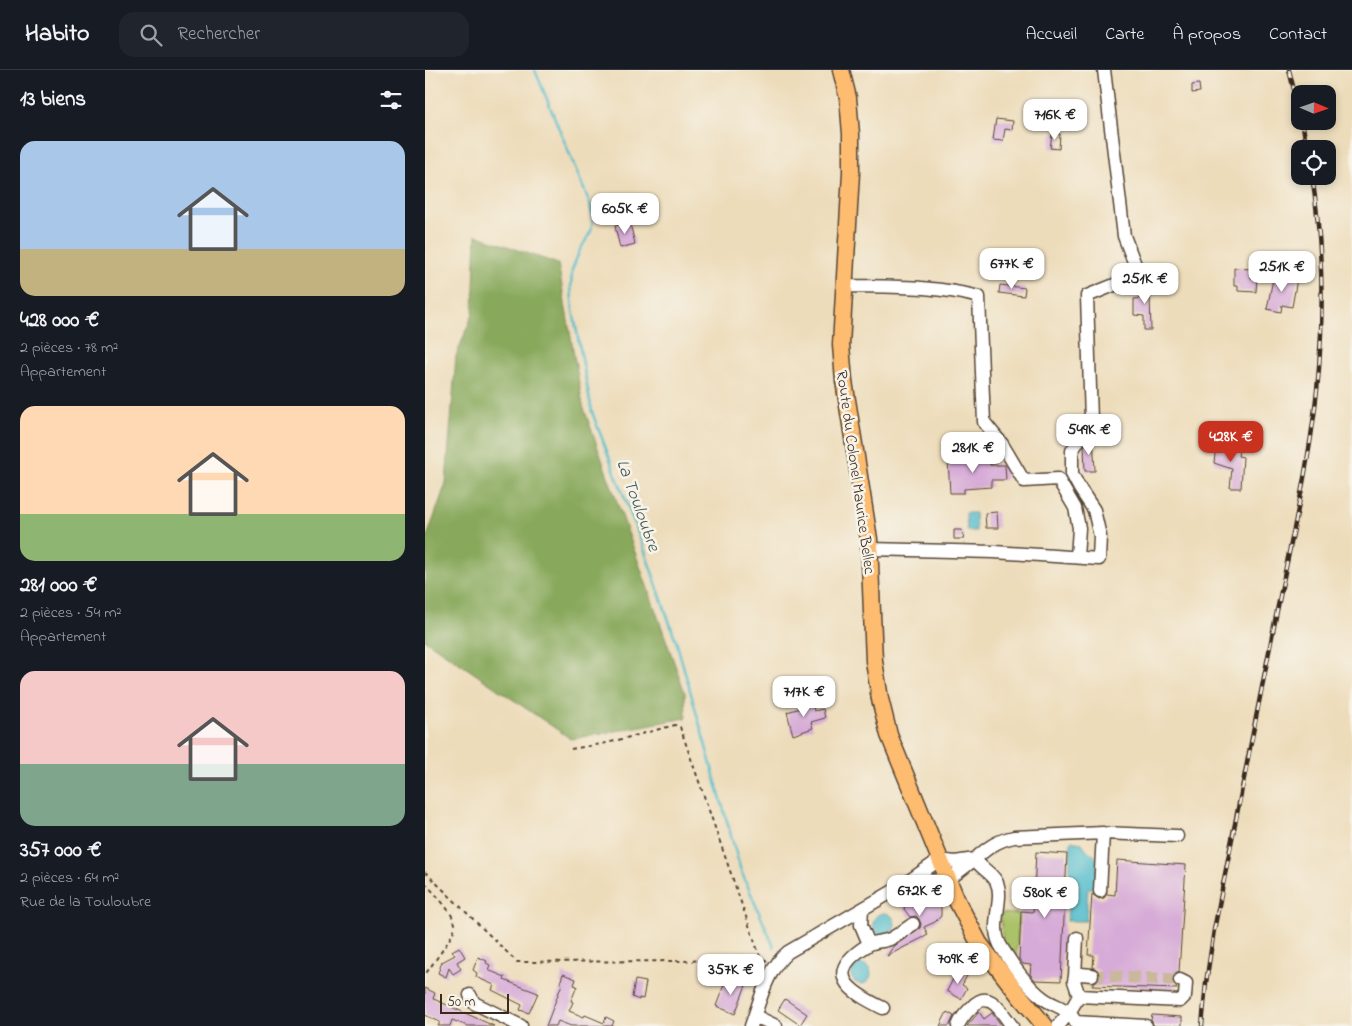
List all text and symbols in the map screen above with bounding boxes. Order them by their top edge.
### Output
search box [119,12,469,57]
text: Habito [25,17,89,52]
icon: search [137,21,165,49]
text: Rechercher [177,21,260,48]
text: Accueil [1025,22,1077,48]
text: Carte [1105,22,1144,48]
text: À propos [1172,22,1241,48]
text: Contact [1269,22,1327,48]
text: 13 biens [20,85,86,115]
north arrow [1291,85,1336,130]
map controls [1291,85,1336,185]
icon: filters [377,86,405,114]
pin: 716K € [1014,98,1096,141]
text: 716K € [1034,103,1076,127]
button: locate [1291,140,1336,185]
icon: home [168,174,258,264]
pin: 605K € [584,192,666,235]
text: 605K € [602,197,648,221]
pin: 677K € [971,248,1053,290]
pin: 251K € [1241,250,1323,293]
text: 677K € [990,252,1034,276]
text: 251K € [1259,255,1305,279]
pin: 251K € [1104,262,1186,305]
text: 251K € [1122,267,1168,291]
text: 428 000 € [20,306,99,336]
text: 2 pièces · 78 m² [20,336,118,360]
text: Appartement [20,360,106,384]
street label: Route du Colonel Maurice Bellec [829,369,881,577]
pin: 549K € [1048,414,1130,456]
text: 549K € [1067,418,1111,442]
pin: 428K € [1190,420,1272,463]
text: 428K € [1209,425,1253,449]
pin: 281K € [932,432,1014,474]
text: 281K € [952,436,994,460]
icon: home [168,439,258,529]
water label: La Touloubre [609,456,666,556]
text: 281 000 € [20,571,97,601]
text: 2 pièces · 54 m² [20,601,121,625]
text: Appartement [20,625,106,649]
pin: 717K € [763,676,845,718]
text: 717K € [783,680,825,704]
icon: home [168,704,258,794]
text: 357 000 € [20,836,102,866]
text: 2 pièces · 64 m² [20,866,119,890]
pin: 672K € [879,874,961,917]
pin: 580K € [1004,876,1086,919]
text: 672K € [898,879,942,903]
text: 580K € [1023,881,1067,905]
text: Rue de la Touloubre [20,890,151,914]
pin: 709K € [917,942,999,985]
text: 709K € [937,947,979,971]
pin: 357K € [690,954,772,996]
text: 357K € [708,958,754,982]
scale bar [440,991,509,1014]
text: 50 m [447,992,475,1013]

